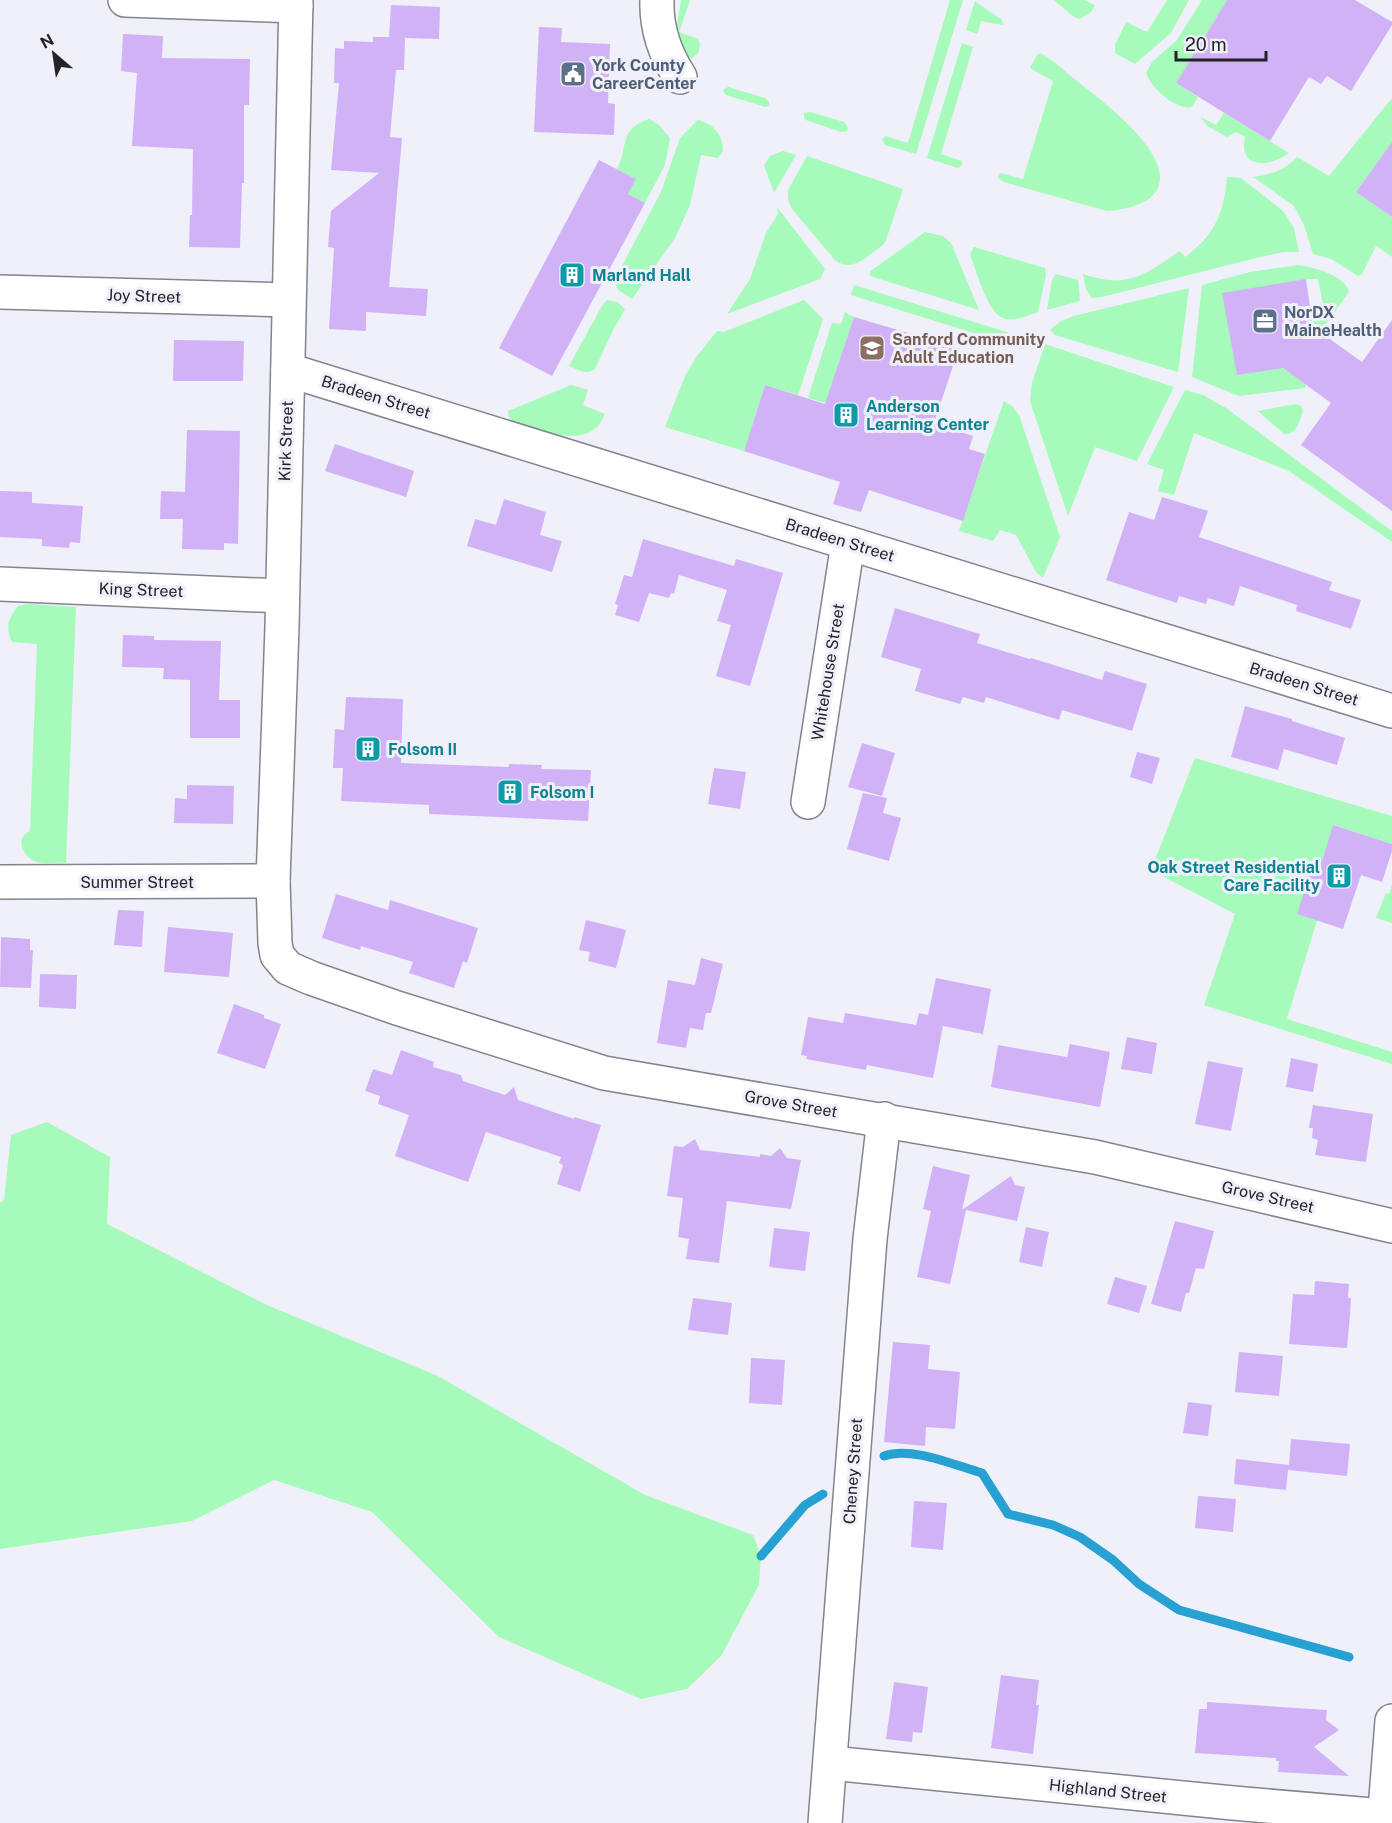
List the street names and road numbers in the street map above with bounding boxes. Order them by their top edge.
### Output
street label: Joy Street [107,285,181,307]
street label: Bradeen Street [319,371,433,423]
street label: Kirk Street [275,400,297,482]
street label: Bradeen Street [783,514,897,566]
street label: King Street [98,579,184,601]
street label: Whitehouse Street [808,602,848,742]
street label: Bradeen Street [1247,658,1361,710]
street label: Summer Street [80,873,194,892]
street label: Grove Street [743,1086,839,1122]
street label: Grove Street [1220,1177,1316,1217]
street label: Cheney Street [840,1417,866,1525]
street label: Highland Street [1048,1775,1168,1807]

